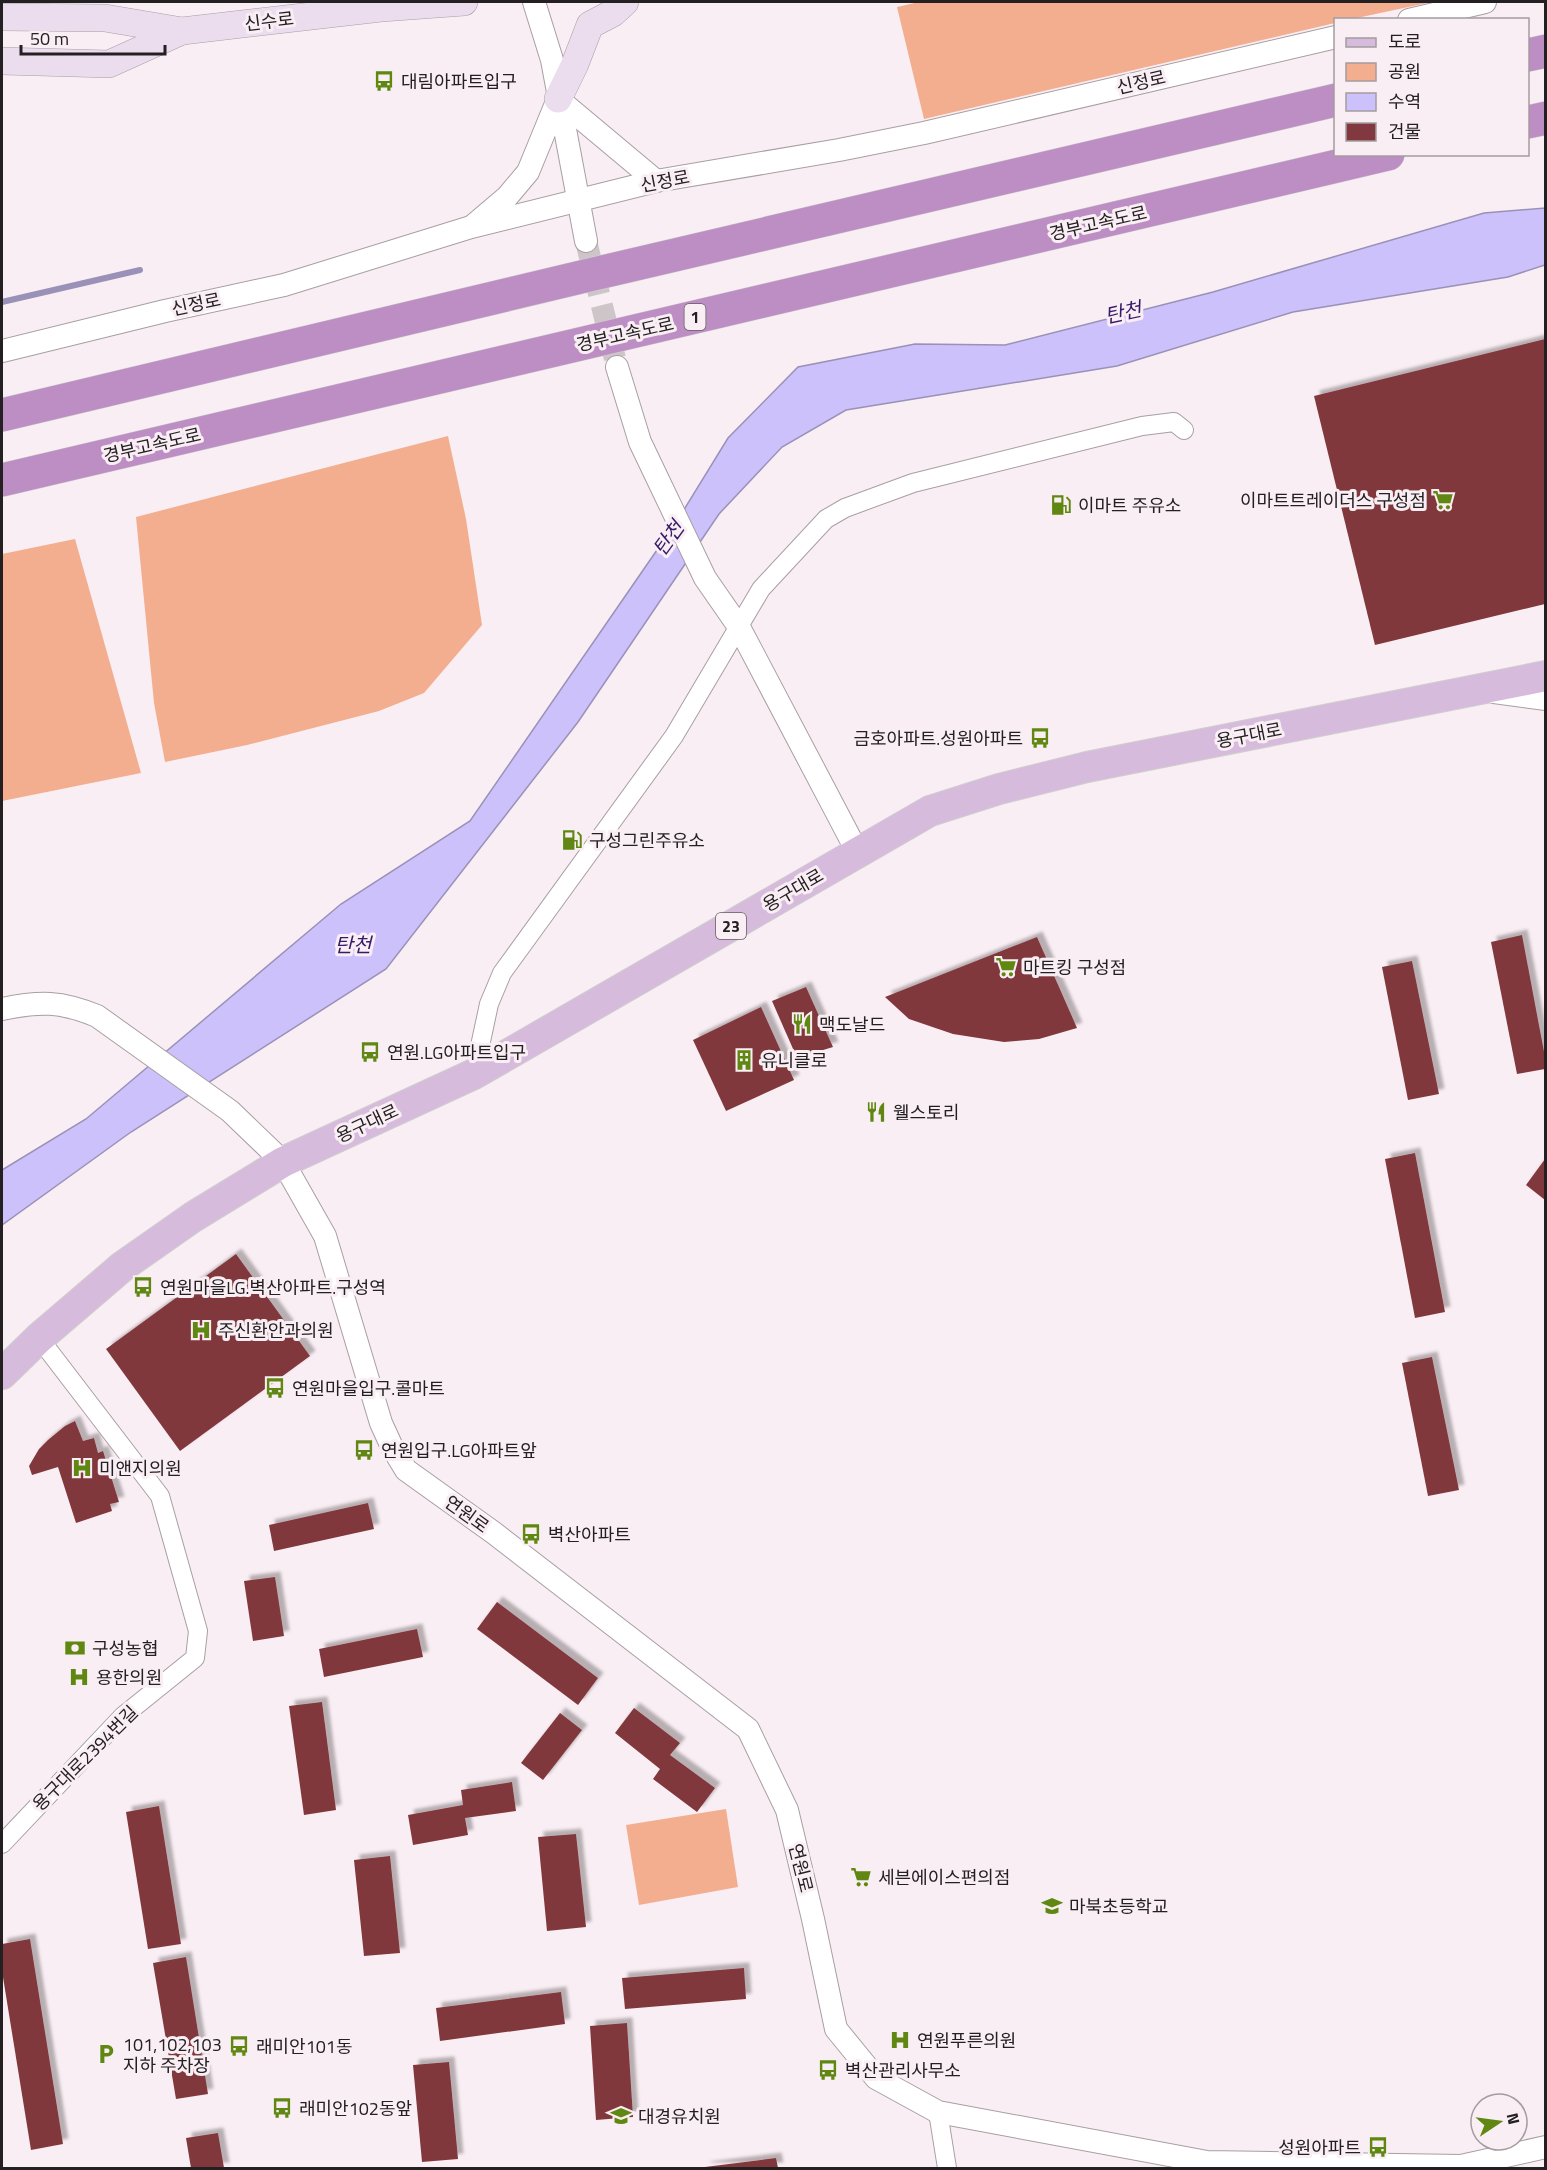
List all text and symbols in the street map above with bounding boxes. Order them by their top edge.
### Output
street label: 신수로 [243,5,295,37]
scale bar [21,18,165,56]
legend [1334,18,1529,156]
text: 50 m [30,25,69,52]
text: 도로 [1388,28,1421,55]
text: 공원 [1388,58,1421,85]
street label: 신정로 [1114,63,1168,101]
place label: 대림아파트입구 [401,68,517,95]
bus stop icon: 대림아파트입구 [372,69,396,93]
text: 수역 [1388,88,1421,115]
text: 건물 [1388,118,1421,145]
street label: 신정로 [638,163,692,199]
street label: 경부고속도로 [1047,199,1149,247]
street label: 신정로 [169,286,223,322]
water label: 탄천 [1102,292,1147,331]
road number: 1 [684,304,706,330]
street label: 경부고속도로 [574,310,676,358]
street label: 경부고속도로 [101,421,203,469]
place label: 이마트트레이더스 구성점 [1240,487,1426,514]
supermarket icon: 이마트트레이더스 구성점 [1431,488,1455,512]
place label: 이마트 주유소 [1078,492,1181,519]
fuel station icon: 이마트 주유소 [1049,493,1073,517]
water label: 탄천 [645,512,693,562]
street label: 용구대로 [1214,715,1284,755]
place label: 금호아파트.성원아파트 [854,725,1023,752]
bus stop icon: 금호아파트.성원아파트 [1028,726,1052,750]
place label: 구성그린주유소 [589,827,705,854]
fuel station icon: 구성그린주유소 [560,828,584,852]
street label: 용구대로 [758,862,828,918]
road number: 23 [716,913,746,939]
water label: 탄천 [335,929,374,960]
place label: 마트킹 구성점 [1023,954,1126,981]
supermarket icon: 마트킹 구성점 [994,955,1018,979]
place label: 맥도날드 [819,1011,885,1038]
restaurant icon: 맥도날드 [790,1012,814,1036]
place label: 연원.LG아파트입구 [387,1039,526,1066]
bus stop icon: 연원.LG아파트입구 [358,1040,382,1064]
place label: 유니클로 [761,1047,827,1074]
building icon: 유니클로 [732,1048,756,1072]
street label: 용구대로 [331,1097,403,1149]
place label: 웰스토리 [893,1099,959,1126]
restaurant icon: 웰스토리 [864,1100,888,1124]
place label: 연원마을LG.벽산아파트.구성역 [160,1274,386,1301]
bus stop icon: 연원마을LG.벽산아파트.구성역 [131,1275,155,1299]
place label: 주신환안과의원 [218,1317,334,1344]
hospital icon: 주신환안과의원 [189,1318,213,1342]
place label: 연원마을입구.콜마트 [292,1375,445,1402]
bus stop icon: 연원마을입구.콜마트 [263,1376,287,1400]
place label: 연원입구.LG아파트앞 [381,1437,537,1464]
bus stop icon: 연원입구.LG아파트앞 [352,1438,376,1462]
place label: 미앤지의원 [99,1455,182,1482]
hospital icon: 미앤지의원 [70,1456,94,1480]
street label: 연원로 [439,1488,495,1540]
place label: 벽산아파트 [548,1521,631,1548]
bus stop icon: 벽산아파트 [519,1522,543,1546]
place label: 구성농협 [92,1635,158,1662]
bank icon: 구성농협 [63,1636,87,1660]
place label: 용한의원 [96,1664,162,1691]
hospital icon: 용한의원 [67,1665,91,1689]
street label: 용구대로2394번길 [26,1699,144,1817]
street label: 연원로 [782,1841,820,1895]
place label: 세븐에이스편의점 [878,1864,1010,1891]
supermarket icon: 세븐에이스편의점 [849,1865,873,1889]
place label: 마북초등학교 [1069,1893,1168,1920]
school or university icon: 마북초등학교 [1040,1894,1064,1918]
place label: 연원푸른의원 [917,2027,1016,2054]
hospital icon: 연원푸른의원 [888,2028,912,2052]
place label: 101,102,103 지하 주차장 [123,2031,222,2079]
place label: 래미안101동 [256,2033,352,2060]
bus stop icon: 래미안101동 [227,2034,251,2058]
parking icon: 101,102,103 지하 주차장 [94,2042,118,2066]
place label: 벽산관리사무소 [845,2057,961,2084]
bus stop icon: 벽산관리사무소 [816,2058,840,2082]
north arrow [1469,2092,1529,2152]
place label: 래미안102동앞 [299,2095,412,2122]
bus stop icon: 래미안102동앞 [270,2096,294,2120]
place label: 대경유치원 [638,2103,721,2130]
school or university icon: 대경유치원 [609,2104,633,2128]
text: N [1501,2111,1527,2127]
place label: 성원아파트 [1278,2134,1361,2161]
bus stop icon: 성원아파트 [1366,2135,1390,2159]

